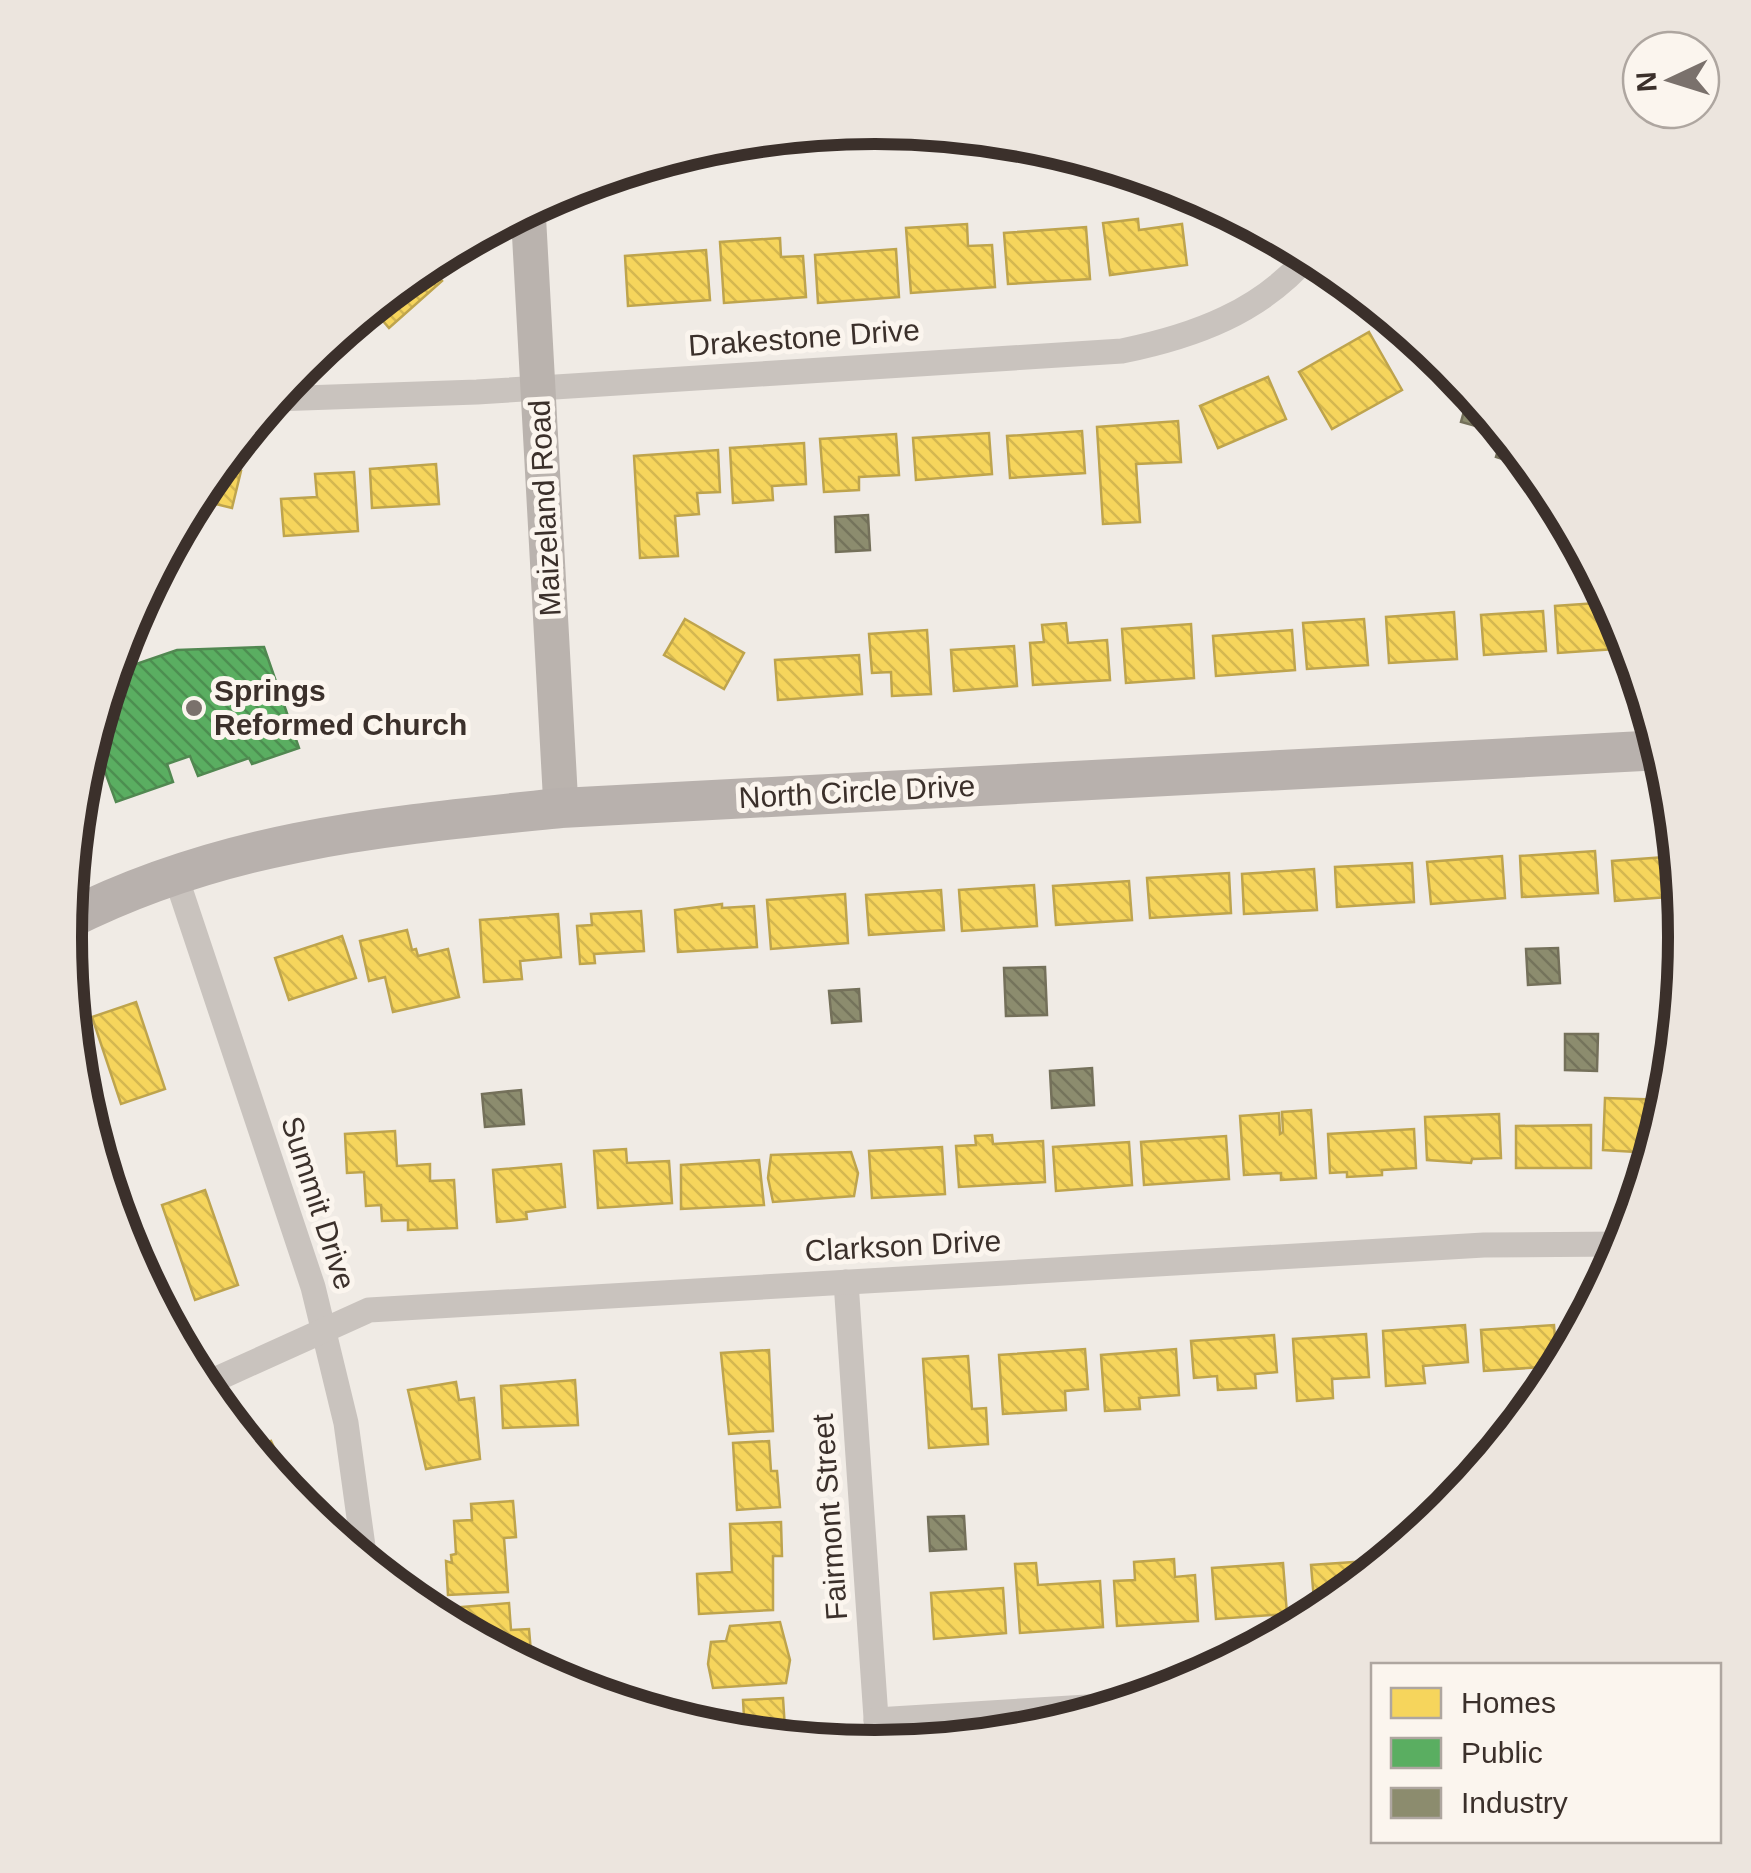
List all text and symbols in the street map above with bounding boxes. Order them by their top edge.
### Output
north arrow [1621,30,1721,130]
text: N [1630,71,1663,93]
street label: Drakestone Drive [687,313,921,362]
street label: Maizeland Road [522,399,567,617]
place label: Springs Reformed Church [214,674,467,741]
marker: Springs Reformed Church [183,697,205,719]
street label: North Circle Drive [738,769,976,814]
street label: Summit Drive [275,1112,362,1294]
street label: Clarkson Drive [804,1224,1002,1267]
street label: Fairmont Street [806,1412,853,1621]
legend [1371,1663,1721,1843]
text: Homes [1461,1686,1556,1719]
text: Public [1461,1736,1543,1769]
text: Industry [1461,1786,1568,1819]

